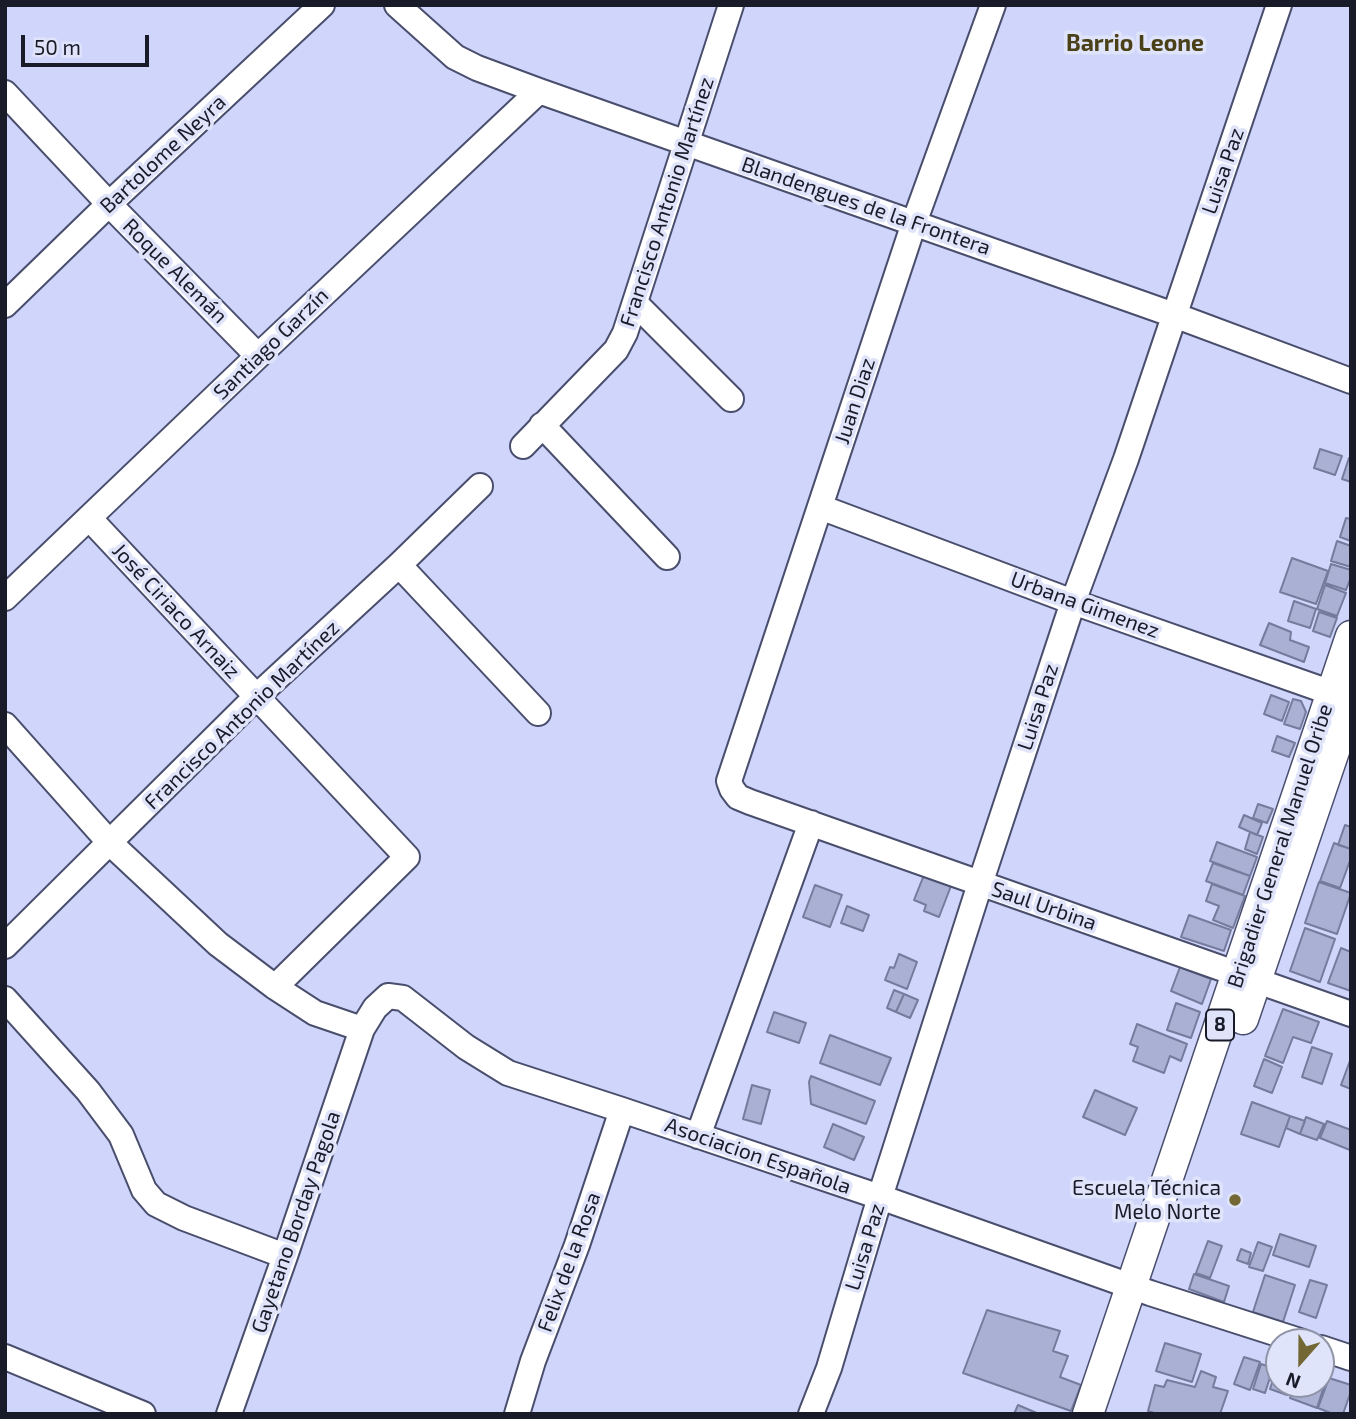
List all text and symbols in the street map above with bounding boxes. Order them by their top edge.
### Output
scale bar [24,21,152,65]
district label: Barrio Leone [1066,29,1204,57]
text: 50 m [34,34,81,59]
street label: Francisco Antonio Martínez [615,74,719,330]
street label: Bartolome Neyra [95,89,231,219]
street label: Luisa Paz [1197,125,1249,217]
street label: Blandengues de la Frontera [738,151,994,261]
street label: Roque Alemán [118,214,232,328]
street label: Santiago Garzín [208,283,334,405]
street label: Juan Diaz [829,355,881,447]
street label: José Ciriaco Arnaiz [107,538,245,684]
street label: Urbana Gimenez [1007,566,1163,644]
street label: Francisco Antonio Martínez [139,615,345,815]
street label: Luisa Paz [1012,661,1064,753]
street label: Brigadier General Manuel Oribe [1222,701,1338,991]
street label: Saul Urbina [988,876,1100,936]
road number: 8 [1206,1009,1234,1040]
street label: Gayetano Borday Pagola [246,1108,346,1336]
street label: Asociacion Española [662,1112,854,1200]
place label: Escuela Técnica Melo Norte [1072,1175,1221,1225]
street label: Felix de la Rosa [532,1189,606,1335]
marker: Escuela Técnica Melo Norte [1227,1192,1243,1208]
street label: Luisa Paz [840,1201,890,1293]
north arrow [1265,1328,1335,1398]
text: N [1282,1368,1304,1394]

